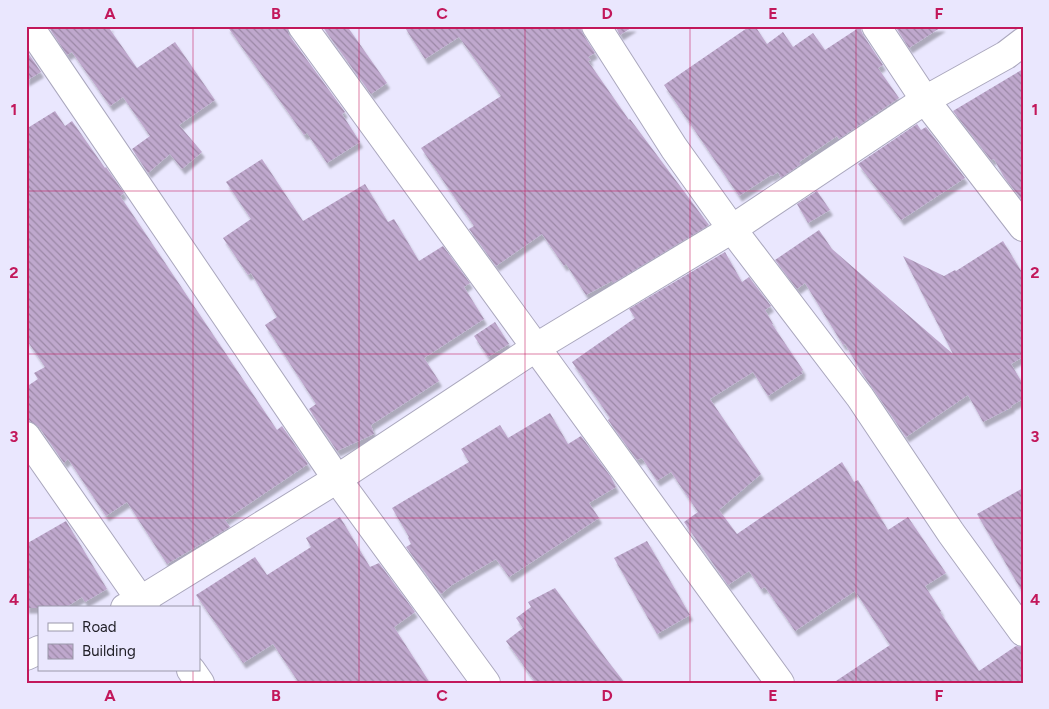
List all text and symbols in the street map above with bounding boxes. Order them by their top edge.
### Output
text: A [104,4,116,23]
text: B [271,4,281,23]
text: C [436,4,448,23]
text: D [601,4,613,23]
text: E [768,4,778,23]
text: F [935,4,944,23]
text: 1 [11,100,17,119]
text: 1 [1032,100,1038,119]
text: 2 [9,263,19,282]
text: 2 [1030,263,1040,282]
text: 3 [10,427,19,446]
text: 3 [1031,427,1040,446]
text: 4 [9,590,19,609]
text: 4 [1030,590,1040,609]
legend [38,606,200,672]
text: Road [82,618,117,636]
text: Building [82,642,136,660]
text: A [104,686,116,705]
text: B [271,686,281,705]
text: C [436,686,448,705]
text: D [601,686,613,705]
text: E [768,686,778,705]
text: F [935,686,944,705]

